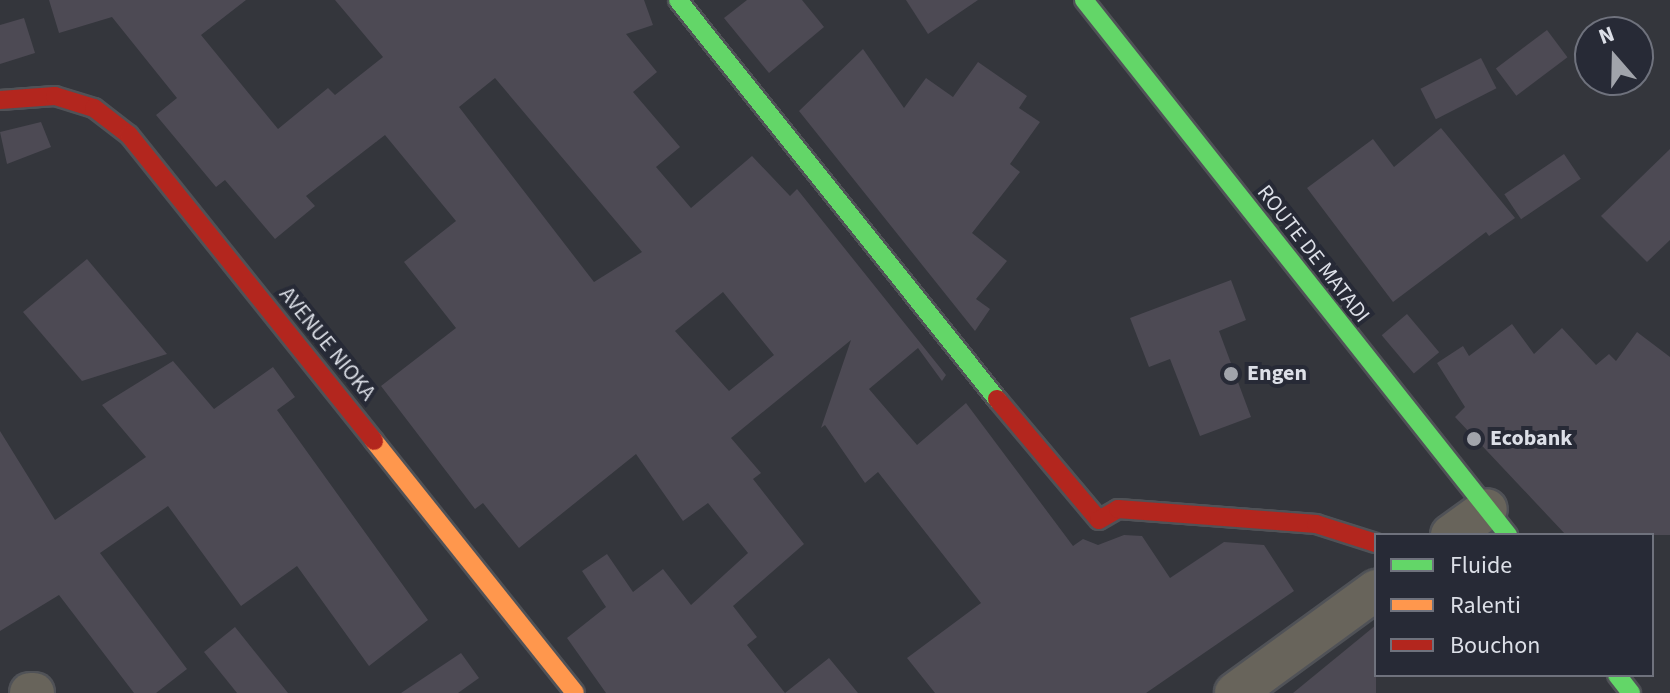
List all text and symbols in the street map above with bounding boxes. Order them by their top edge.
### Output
north arrow [1574,16,1654,96]
text: N [1594,18,1619,53]
street label: ROUTE DE MATADI [1251,180,1375,328]
street label: AVENUE NIOKA [273,282,381,406]
place label: Engen [1247,361,1307,387]
marker: Engen [1222,365,1240,383]
place label: Ecobank [1490,426,1572,452]
marker: Ecobank [1465,430,1483,448]
legend [1374,533,1654,677]
text: Fluide [1450,548,1512,583]
text: Ralenti [1450,588,1521,623]
text: Bouchon [1450,628,1540,663]

